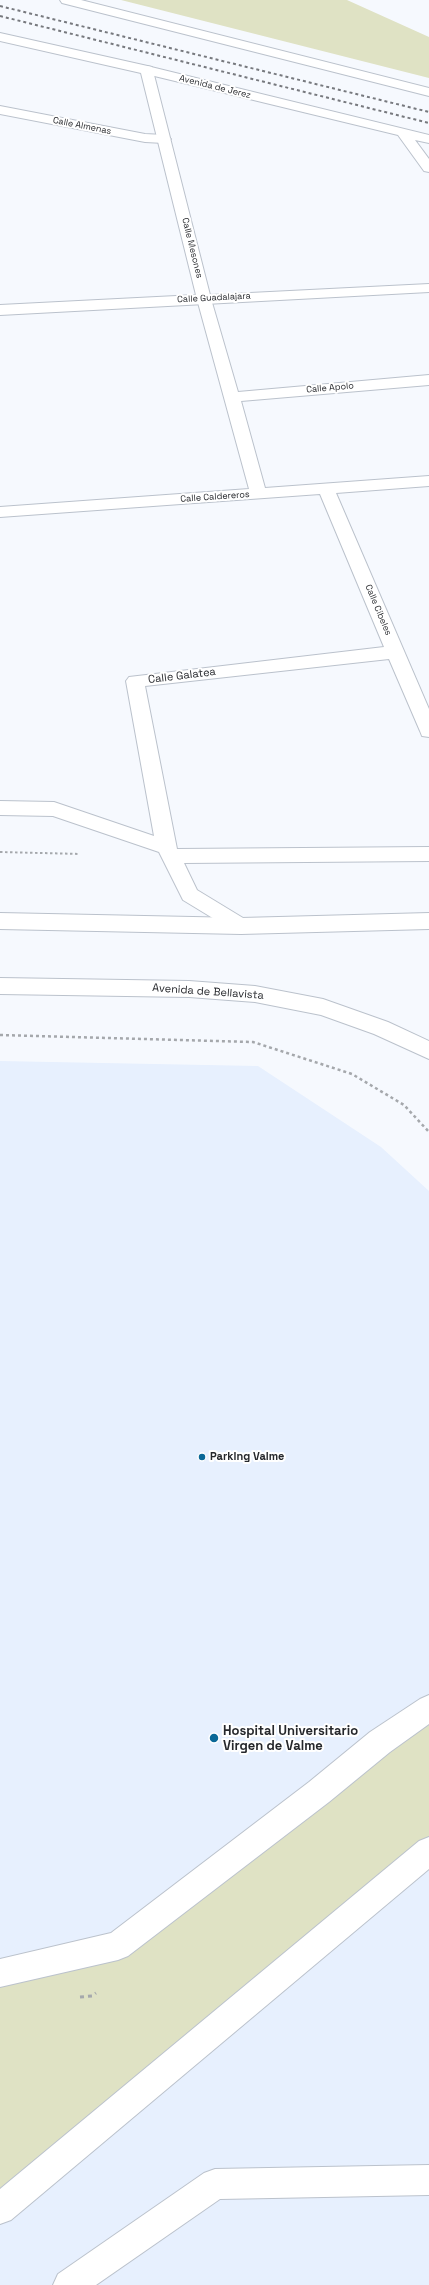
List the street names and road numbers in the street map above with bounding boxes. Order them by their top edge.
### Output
street label: Avenida de Jerez [178,73,252,101]
street label: Calle Almenas [52,115,112,137]
street label: Calle Mesones [179,217,205,279]
street label: Calle Guadalajara [177,291,251,305]
street label: Calle Apolo [306,381,354,395]
street label: Calle Caldereros [180,489,250,505]
street label: Calle Cibeles [362,583,394,637]
street label: Calle Galatea [147,665,217,687]
street label: Avenida de Bellavista [152,982,264,1002]

